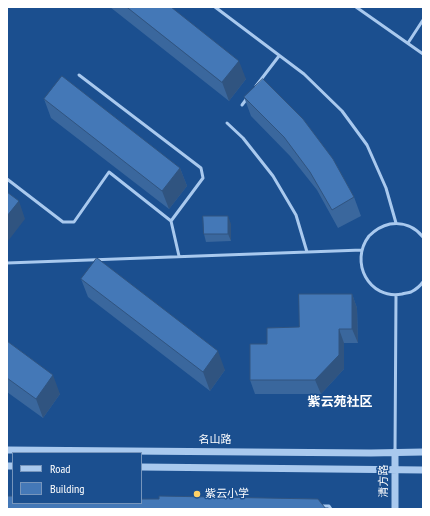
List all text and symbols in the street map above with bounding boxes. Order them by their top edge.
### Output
district label: 紫云苑社区 [308,394,372,410]
street label: 名山路 [199,433,231,447]
legend [12,452,142,504]
text: Road [50,461,70,476]
street label: 清方路 [377,465,391,497]
text: Building [50,481,85,496]
place label: 紫云小学 [205,487,249,501]
marker: 紫云小学 [192,489,202,499]

